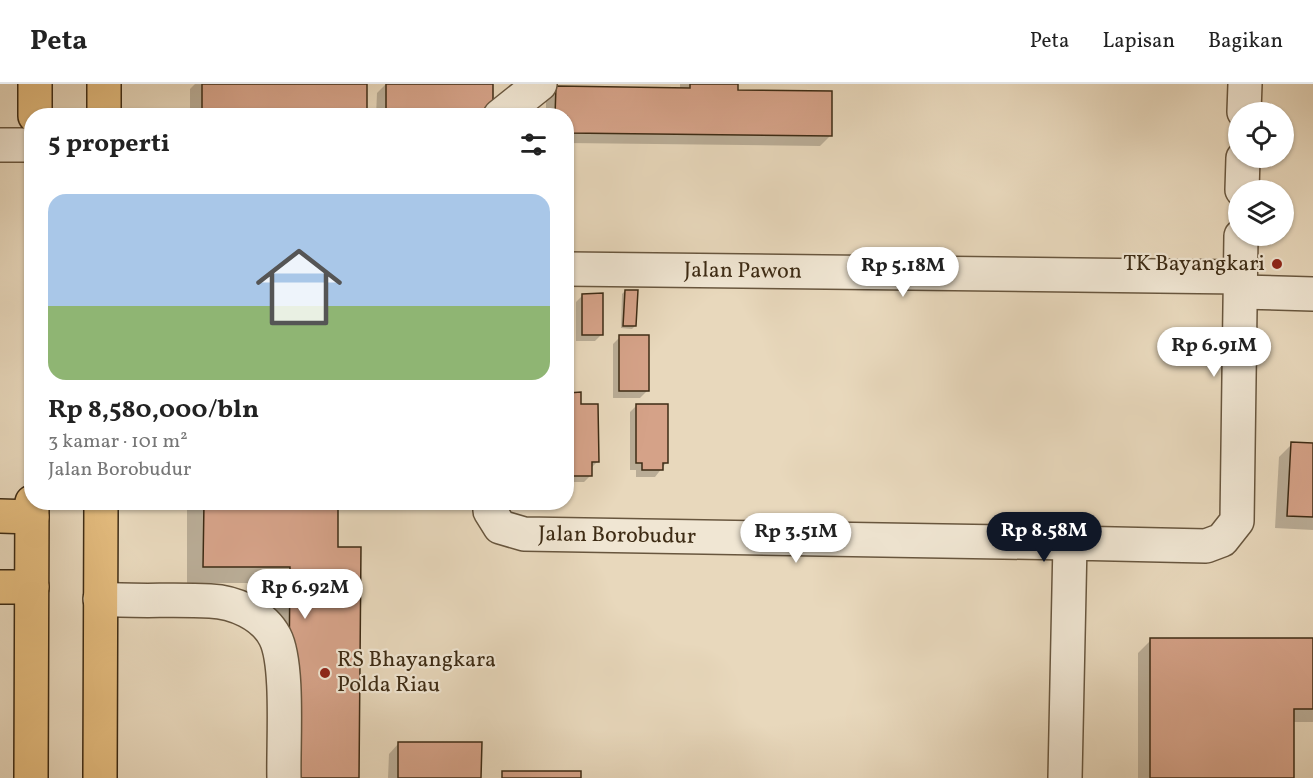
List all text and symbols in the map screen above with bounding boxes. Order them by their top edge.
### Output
text: Peta [30,22,87,61]
text: Peta [1030,27,1069,56]
text: Lapisan [1102,27,1175,56]
text: Bagikan [1208,27,1283,56]
map controls [1228,102,1294,246]
button: locate [1228,102,1294,168]
text: 5 properti [48,126,170,162]
icon: filters [517,128,550,161]
button: layers [1228,180,1294,246]
icon: home [245,233,353,341]
pin: Rp 5.18M [841,247,965,298]
place label: TK Bayangkari [1123,249,1265,280]
text: Rp 5.18M [861,252,945,280]
street label: Jalan Pawon [684,255,802,287]
marker: TK Bayangkari [1270,257,1284,271]
pin: Rp 6.91M [1152,327,1276,378]
text: Rp 6.91M [1171,332,1257,360]
text: Rp 8,580,000/bln [48,392,259,428]
text: 3 kamar · 101 m² [48,428,188,456]
text: Jalan Borobudur [48,456,192,484]
pin: Rp 8.58M [982,512,1106,563]
pin: Rp 3.51M [734,513,858,564]
text: Rp 8.58M [1001,517,1087,545]
text: Rp 3.51M [754,518,838,546]
street label: Jalan Borobudur [538,519,696,552]
pin: Rp 6.92M [243,569,367,620]
text: Rp 6.92M [261,574,349,602]
place label: RS Bhayangkara Polda Riau [337,645,496,701]
marker: RS Bhayangkara Polda Riau [318,666,332,680]

